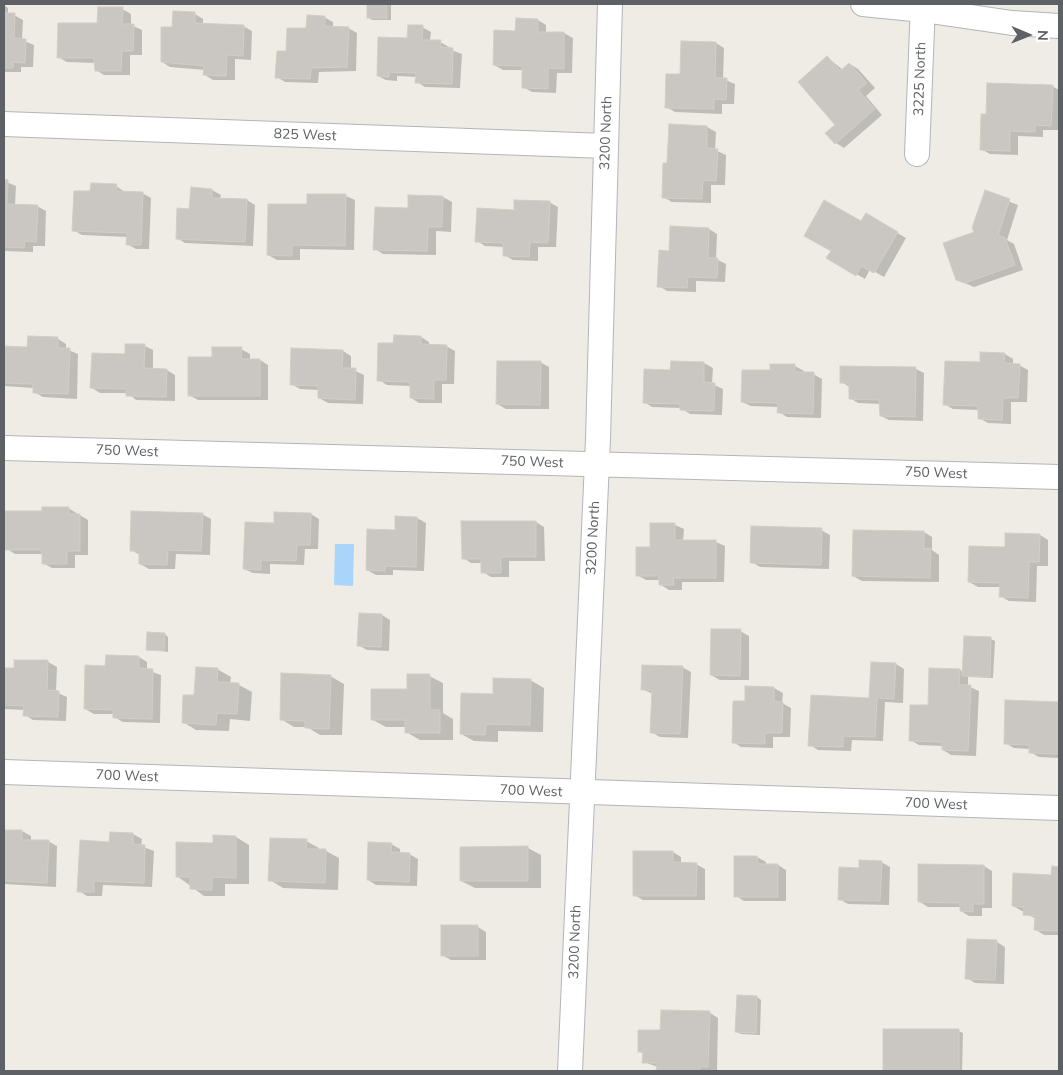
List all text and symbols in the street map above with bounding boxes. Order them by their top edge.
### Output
north arrow [1003,10,1053,60]
text: N [1034,30,1052,41]
street label: 3225 North [910,42,930,116]
street label: 3200 North [596,96,616,170]
street label: 825 West [273,126,337,144]
street label: 750 West [95,442,159,460]
street label: 750 West [500,453,564,471]
street label: 750 West [904,464,968,482]
street label: 3200 North [583,500,603,576]
street label: 700 West [95,767,159,785]
street label: 700 West [499,782,563,800]
street label: 700 West [904,795,968,813]
street label: 3200 North [565,905,585,979]

